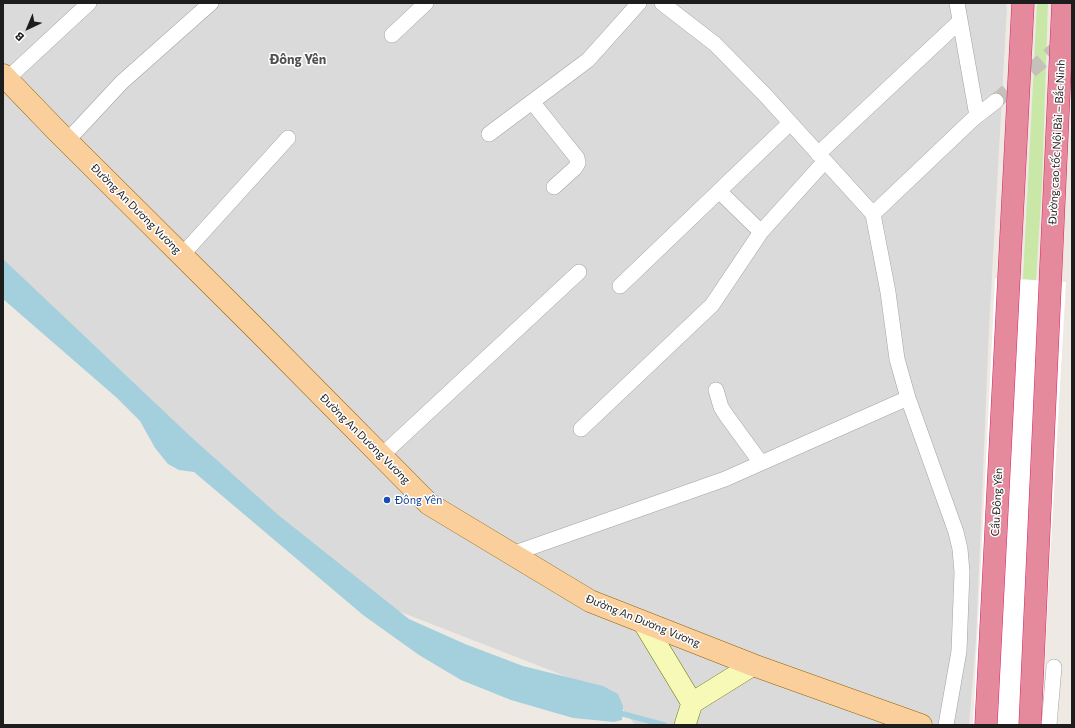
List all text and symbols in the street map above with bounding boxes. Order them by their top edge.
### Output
north arrow [8,8,48,48]
text: B [12,30,26,44]
district label: Đông Yên [270,52,326,68]
street label: Đường cao tốc Nội Bài – Bắc Ninh [1046,59,1068,225]
street label: Đường An Dương Vương [88,161,184,257]
street label: Đường An Dương Vương [317,391,413,487]
street label: Cầu Đông Yên [989,467,1005,537]
place label: Đông Yên [395,493,442,507]
marker: Đông Yên [382,495,392,505]
street label: Đường An Dương Vương [584,592,702,650]

